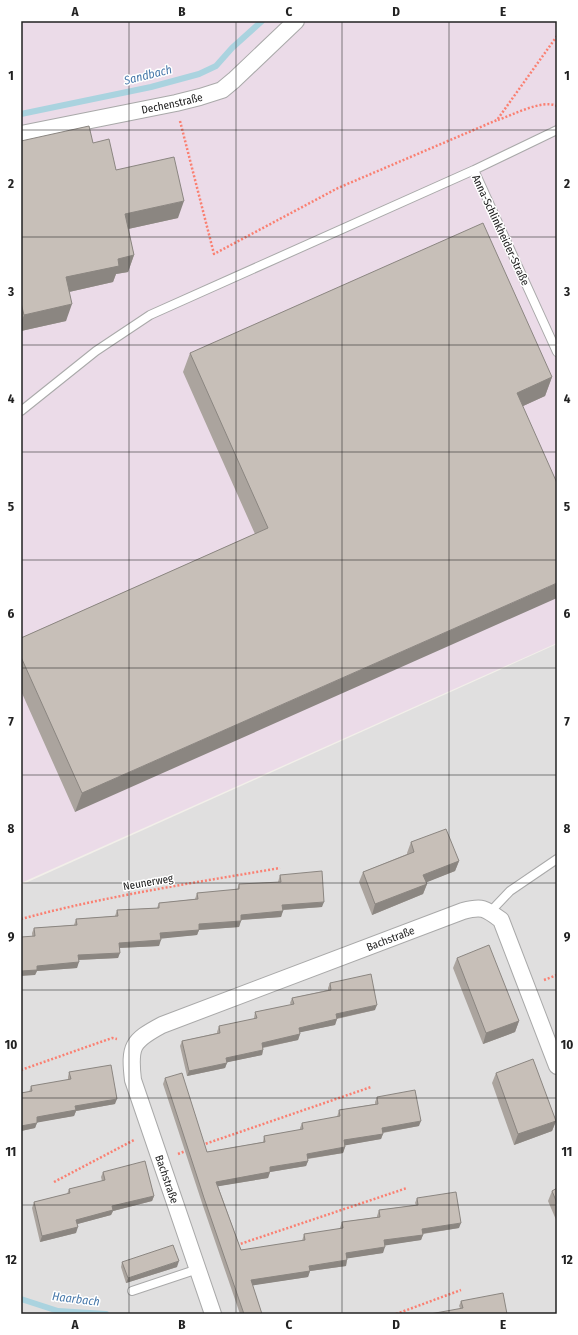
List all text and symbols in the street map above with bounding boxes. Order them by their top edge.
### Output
text: A [70,4,79,19]
text: B [178,4,186,19]
text: C [286,4,293,19]
text: D [392,4,400,19]
text: E [500,4,506,19]
water label: Sandbach [122,62,173,88]
text: 1 [8,68,14,83]
text: 1 [564,68,570,83]
street label: Dechenstraße [140,91,204,117]
street label: Anna-Schlinkheider-Straße [469,173,532,288]
text: 2 [7,176,14,191]
text: 2 [563,176,570,191]
text: 3 [7,284,14,299]
text: 3 [563,284,570,299]
text: 4 [8,391,15,406]
text: 4 [564,391,571,406]
text: 5 [8,499,14,514]
text: 5 [564,499,570,514]
text: 6 [8,606,15,621]
text: 6 [564,606,571,621]
text: 7 [8,714,14,729]
text: 7 [564,714,570,729]
text: 8 [8,821,15,836]
text: 8 [564,821,571,836]
street label: Neunerweg [122,872,175,893]
street label: Bachstraße [365,924,417,954]
text: 9 [8,929,15,944]
text: 9 [564,929,571,944]
text: 10 [5,1037,17,1052]
text: 10 [561,1037,573,1052]
text: 11 [6,1144,16,1159]
text: 11 [562,1144,572,1159]
street label: Bachstraße [152,1153,181,1205]
text: 12 [5,1252,17,1267]
text: 12 [561,1252,573,1267]
water label: Haarbach [51,1289,101,1309]
text: A [70,1317,79,1332]
text: B [178,1317,186,1332]
text: C [286,1317,293,1332]
text: D [392,1317,400,1332]
text: E [500,1317,506,1332]

